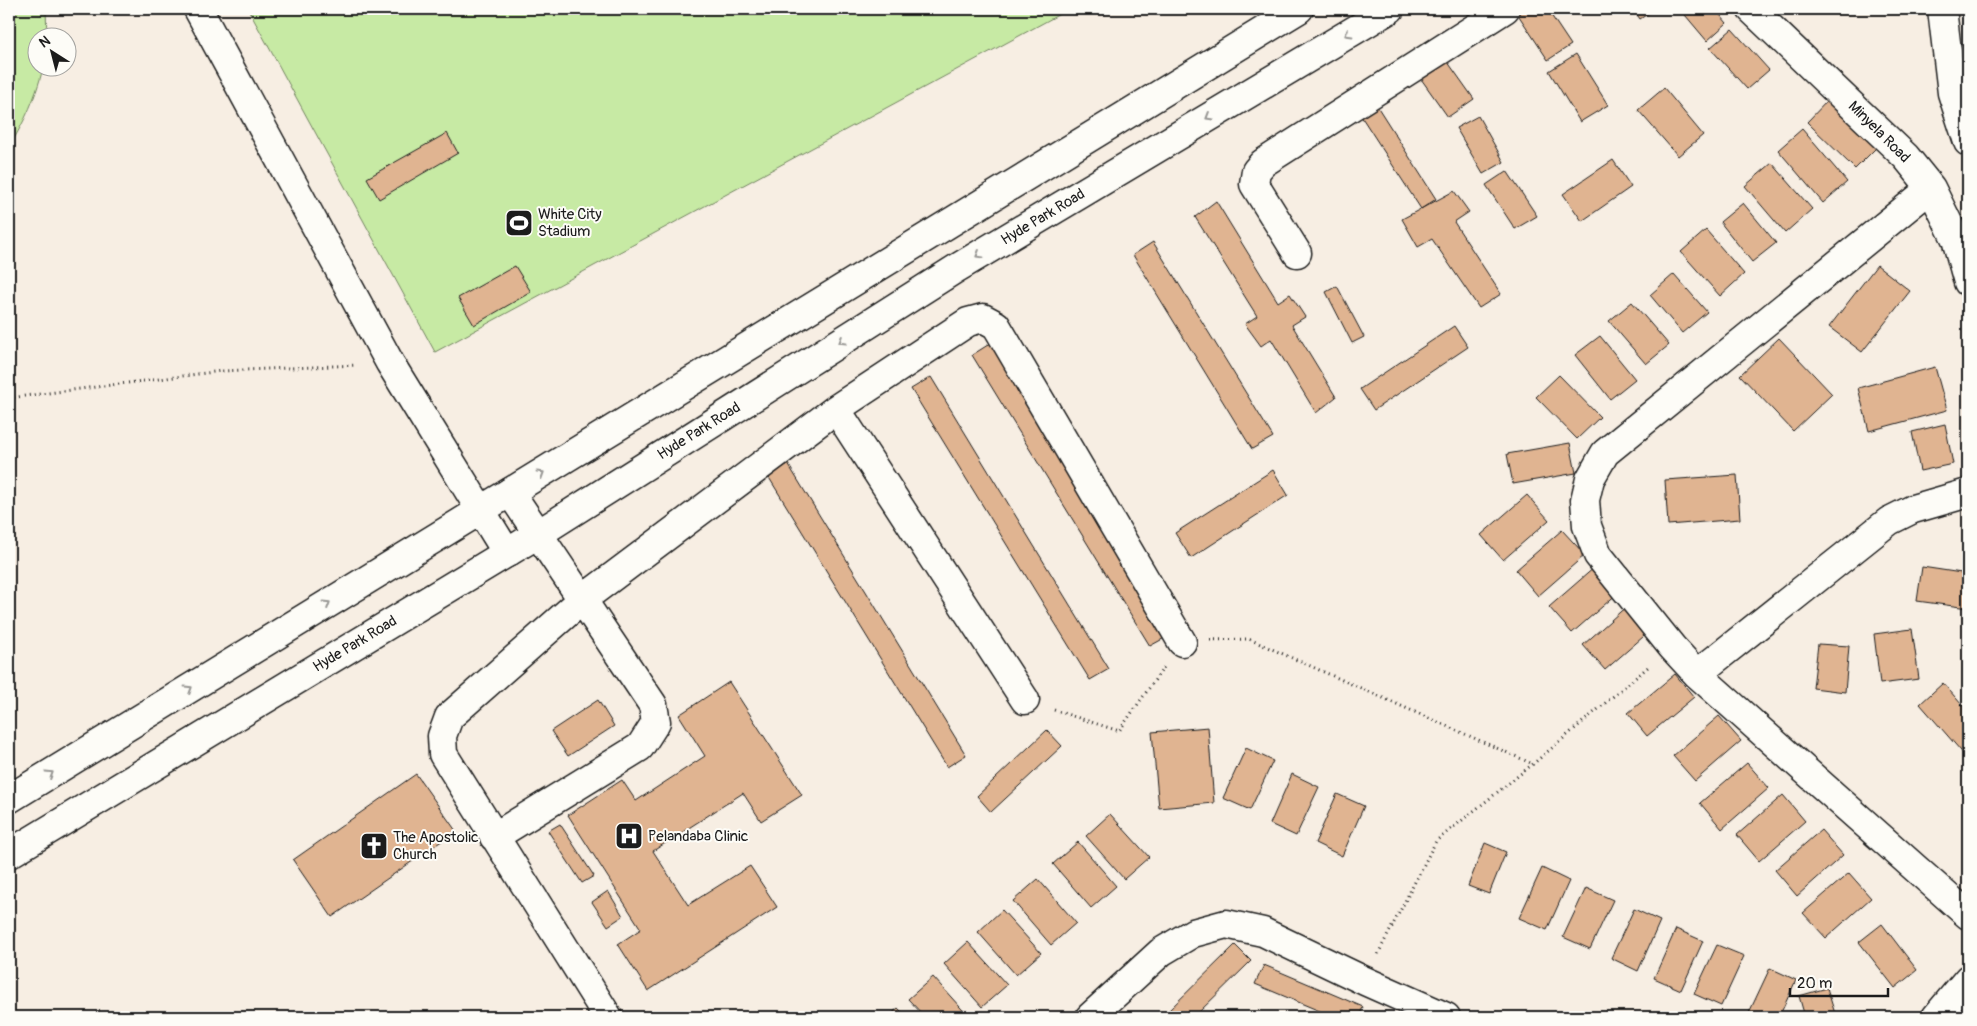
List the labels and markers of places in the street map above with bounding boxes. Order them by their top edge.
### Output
place label: White City Stadium [538,205,602,241]
sports icon: White City Stadium [504,208,534,238]
hospital icon: Pelandaba Clinic [614,821,644,851]
place label: Pelandaba Clinic [648,827,749,846]
place label: The Apostolic Church [393,828,479,864]
church icon: The Apostolic Church [359,831,389,861]

